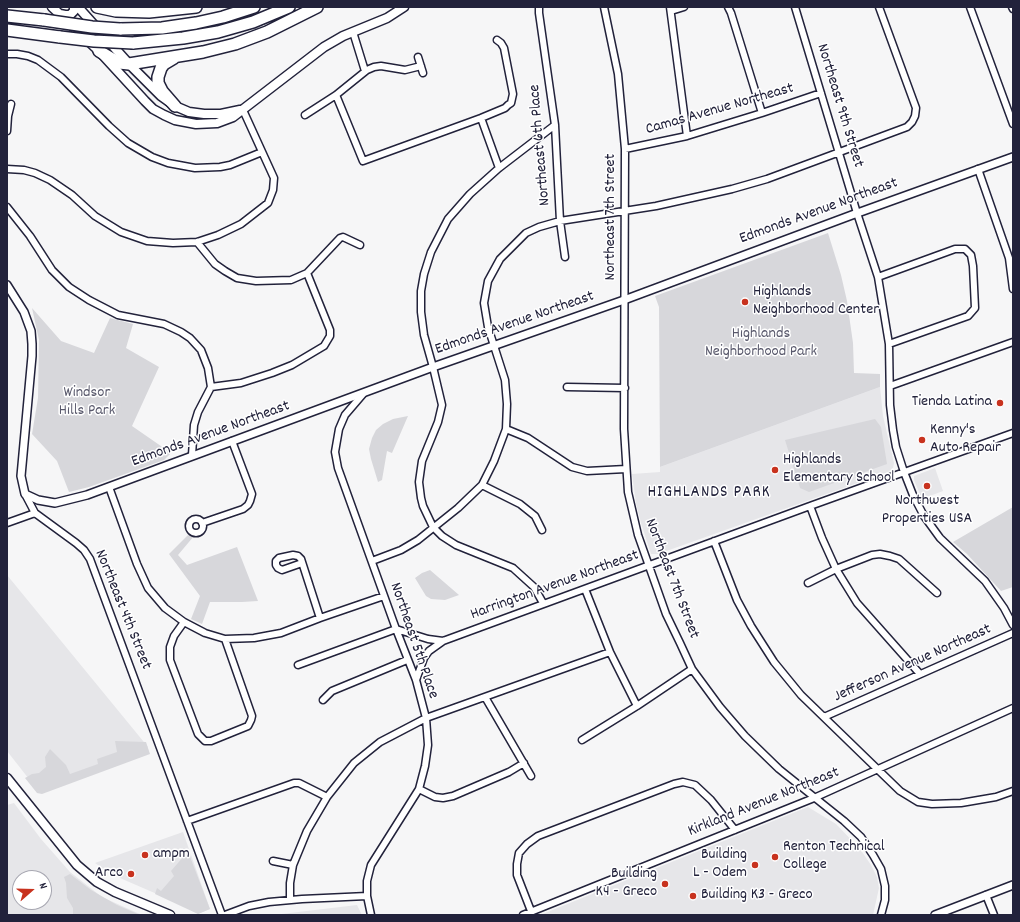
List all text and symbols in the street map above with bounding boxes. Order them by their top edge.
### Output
street label: Northeast 9th Street [811,42,867,170]
street label: Camas Avenue Northeast [644,80,796,140]
street label: Northeast 6th Place [526,83,556,207]
street label: Northeast 7th Street [602,154,622,280]
street label: Edmonds Avenue Northeast [737,174,901,250]
place label: Highlands Neighborhood Center [753,283,879,321]
street label: Edmonds Avenue Northeast [433,288,597,360]
marker: Highlands Neighborhood Center [740,297,750,307]
park label: Highlands Neighborhood Park [705,325,817,363]
park label: Windsor Hills Park [59,384,115,422]
place label: Tienda Latina [912,393,992,413]
street label: Edmonds Avenue Northeast [129,397,293,473]
marker: Tienda Latina [995,398,1005,408]
place label: Kenny's Auto Repair [930,421,1001,459]
marker: Kenny's Auto Repair [917,435,927,445]
place label: Highlands Elementary School [783,451,895,489]
marker: Highlands Elementary School [770,465,780,475]
marker: Northwest Properties USA [922,481,932,491]
district label: HIGHLANDS PARK [647,484,771,504]
place label: Northwest Properties USA [882,492,972,530]
street label: Northeast 7th Street [639,516,703,642]
street label: Northeast 4th Street [89,547,155,673]
street label: Harrington Avenue Northeast [468,547,642,625]
street label: Northeast 5th Place [384,580,442,702]
street label: Jefferson Avenue Northeast [831,621,995,707]
street label: Kirkland Avenue Northeast [686,764,842,842]
place label: Renton Technical College [783,838,885,876]
place label: ampm [153,845,190,865]
place label: Building L - Odem [693,846,747,884]
marker: ampm [140,850,150,860]
marker: Renton Technical College [770,852,780,862]
marker: Building L - Odem [750,860,760,870]
place label: Arco [95,864,123,884]
place label: Building K4 - Greco [596,865,657,903]
marker: Arco [126,869,136,879]
north arrow [12,870,52,910]
marker: Building K4 - Greco [660,879,670,889]
text: N [34,881,51,892]
place label: Building K3 - Greco [701,886,813,906]
marker: Building K3 - Greco [688,891,698,901]

